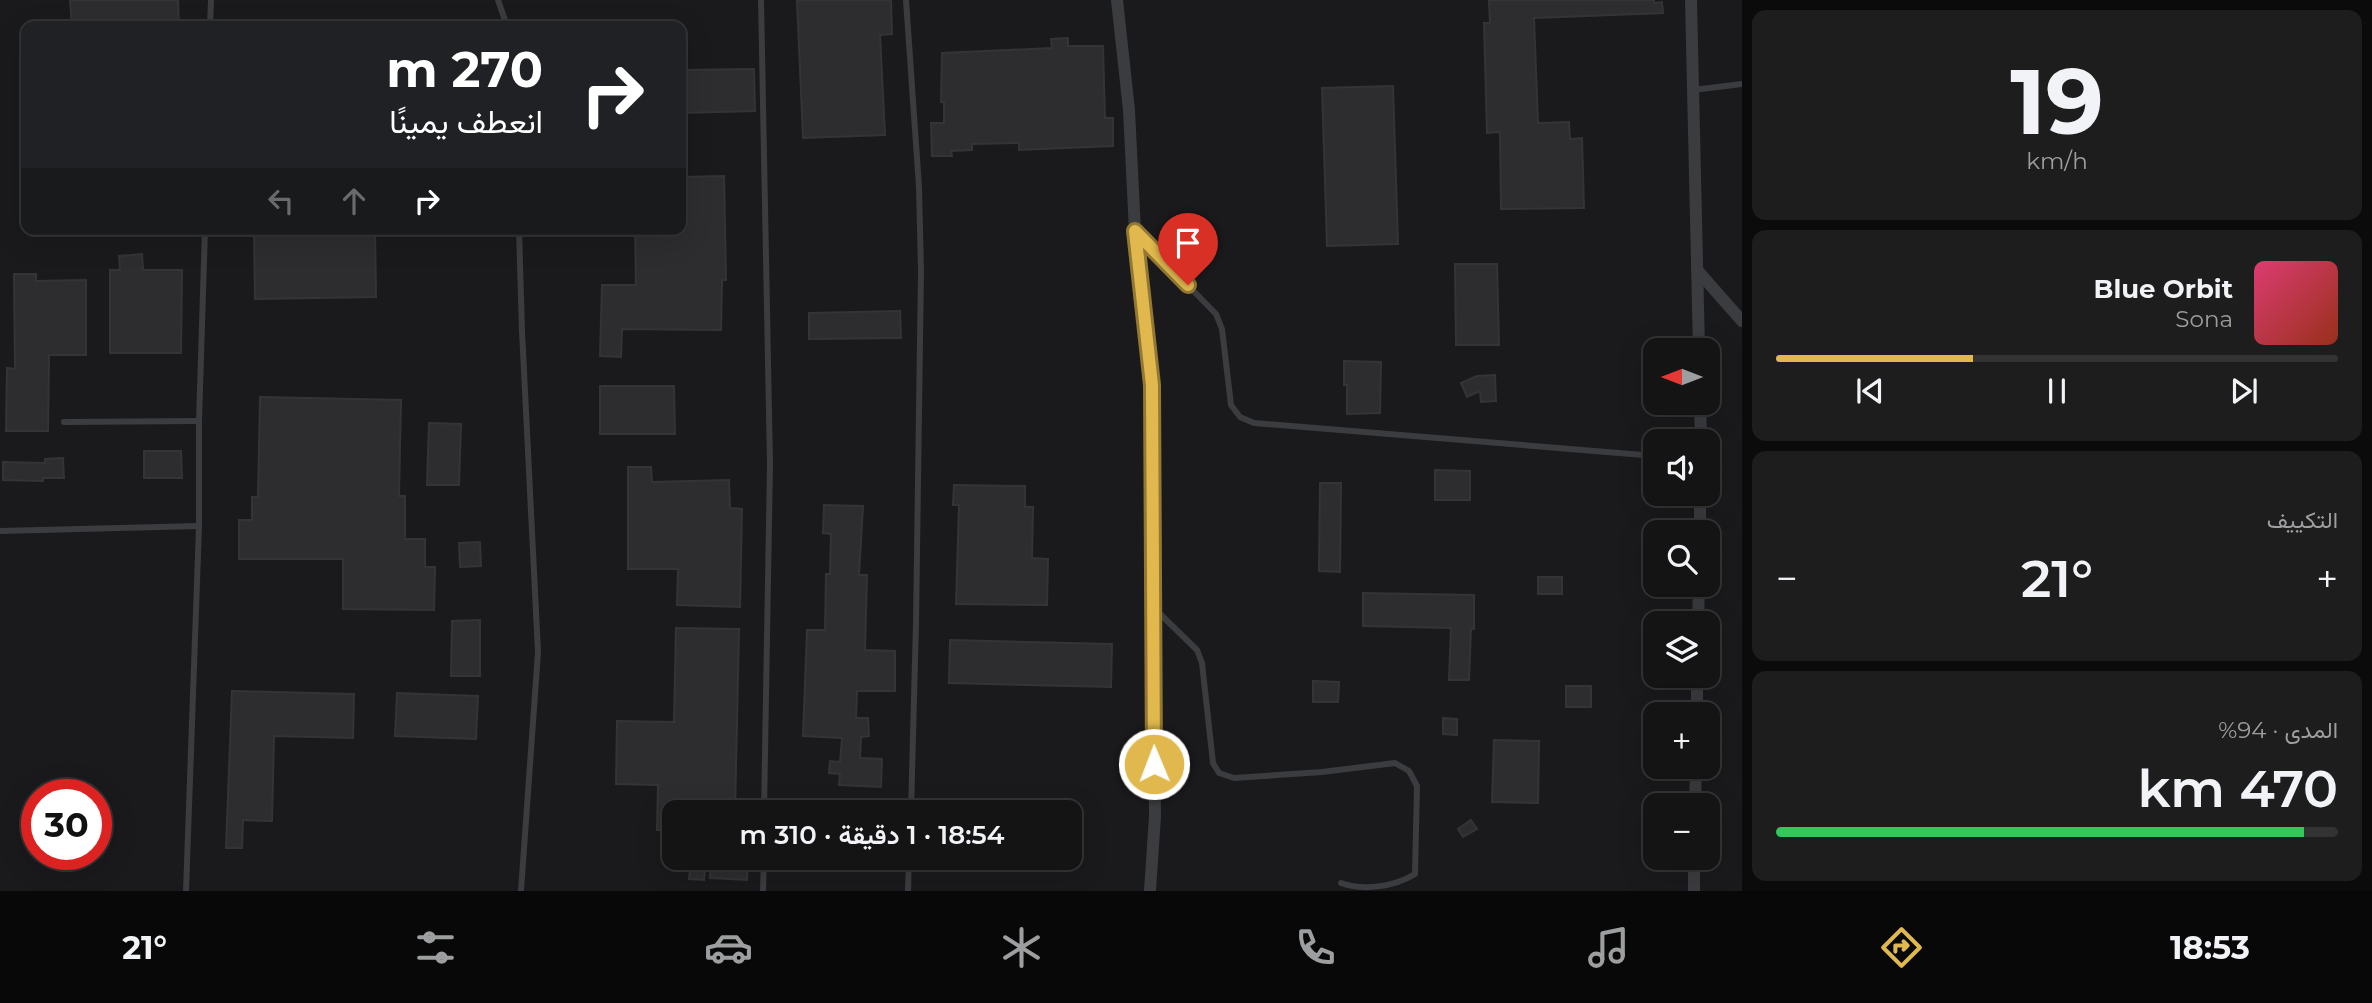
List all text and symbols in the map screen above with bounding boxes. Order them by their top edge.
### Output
text: 270 m [386,40,543,99]
text: 19 [2010,46,2104,157]
icon: right [567,49,658,140]
text: انعطف يمينًا [389,102,543,141]
text: km/h [2026,147,2088,175]
icon: left [262,182,300,220]
icon: ahead [335,182,373,220]
icon: right [408,182,446,220]
pin [1158,213,1218,285]
icon: arrive [1169,224,1207,262]
text: Blue Orbit [2094,273,2233,305]
text: Sona [2175,305,2233,333]
north arrow [1643,338,1720,415]
map controls [1643,338,1720,870]
icon: previous [1851,372,1889,410]
icon: pause [2038,372,2076,410]
icon: next [2225,372,2263,410]
button: sound [1643,429,1720,506]
text: التكييف [2267,506,2338,534]
button: search [1643,520,1720,597]
text: 21° [2021,547,2093,610]
text: − [1776,555,1798,602]
text: + [2316,555,2338,602]
button: layers [1643,611,1720,688]
button: + [1643,702,1720,779]
text: المدى · 94% [2218,716,2338,744]
position arrow [1117,727,1191,801]
text: 470 km [2138,757,2338,820]
speed limit sign: 30 [21,779,112,870]
button: − [1643,793,1720,870]
text: 18:54 · 1 دقيقة · 310 m [740,819,1004,851]
icon: filters [411,923,460,972]
icon: car [704,923,753,972]
icon: climate [997,923,1046,972]
icon: phone [1291,923,1340,972]
icon: music [1584,923,1633,972]
icon: directions [1877,923,1926,972]
text: 21° [122,928,167,967]
text: 18:53 [2170,928,2250,967]

